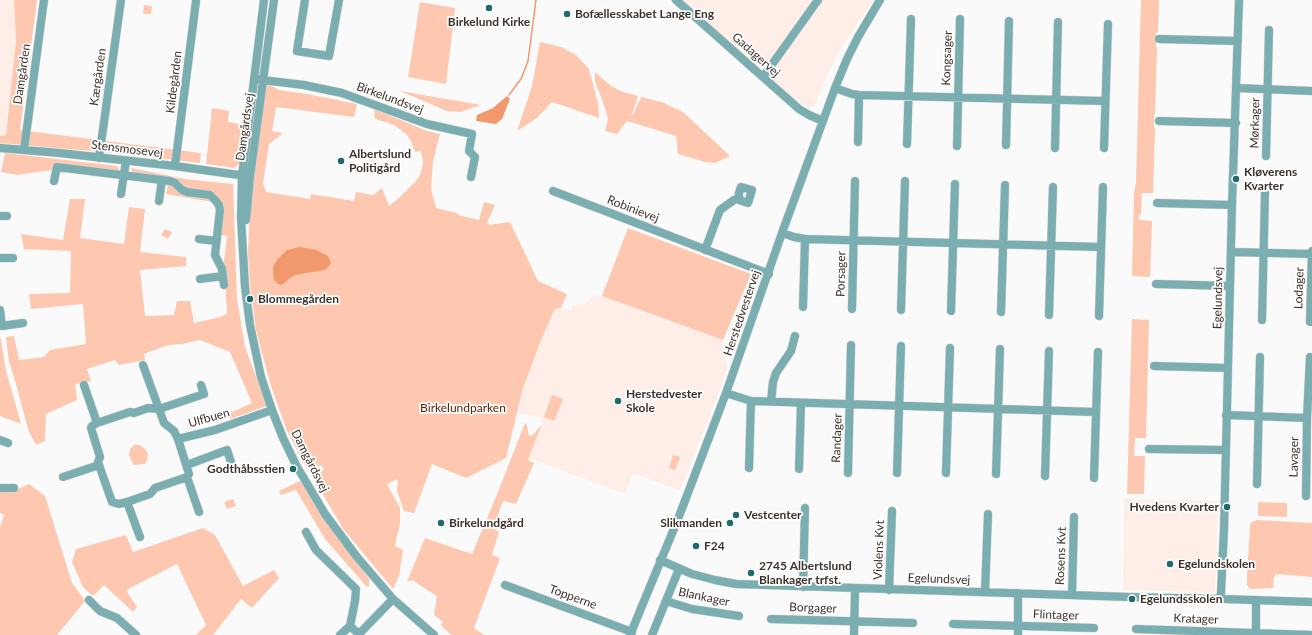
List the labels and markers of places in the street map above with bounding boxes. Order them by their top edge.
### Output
marker: Birkelund Kirke [484,3,494,13]
place label: Bofællesskabet Lange Eng [575,7,714,21]
marker: Bofællesskabet Lange Eng [562,9,572,19]
place label: Birkelund Kirke [448,15,530,29]
place label: Albertslund Politigård [349,147,411,175]
marker: Albertslund Politigård [336,156,346,166]
place label: Kløverens Kvarter [1244,165,1297,193]
marker: Kløverens Kvarter [1231,174,1241,184]
place label: Blommegården [258,292,339,306]
marker: Blommegården [245,294,255,304]
place label: Herstedvester Skole [626,387,702,415]
marker: Herstedvester Skole [613,396,623,406]
place label: Godthåbsstien [207,462,285,476]
marker: Godthåbsstien [288,464,298,474]
place label: Hvedens Kvarter [1129,500,1219,514]
marker: Hvedens Kvarter [1222,502,1232,512]
place label: Vestcenter [744,508,802,522]
marker: Vestcenter [731,510,741,520]
place label: Birkelundgård [449,516,524,530]
place label: Slikmanden [660,516,722,530]
marker: Birkelundgård [436,518,446,528]
marker: Slikmanden [725,518,735,528]
place label: F24 [704,539,725,553]
marker: F24 [691,541,701,551]
place label: Egelundskolen [1178,557,1255,571]
place label: 2745 Albertslund Blankager trfst. [759,559,852,587]
marker: Egelundskolen [1165,559,1175,569]
marker: 2745 Albertslund Blankager trfst. [746,568,756,578]
place label: Egelundsskolen [1140,592,1222,606]
marker: Egelundsskolen [1127,594,1137,604]

